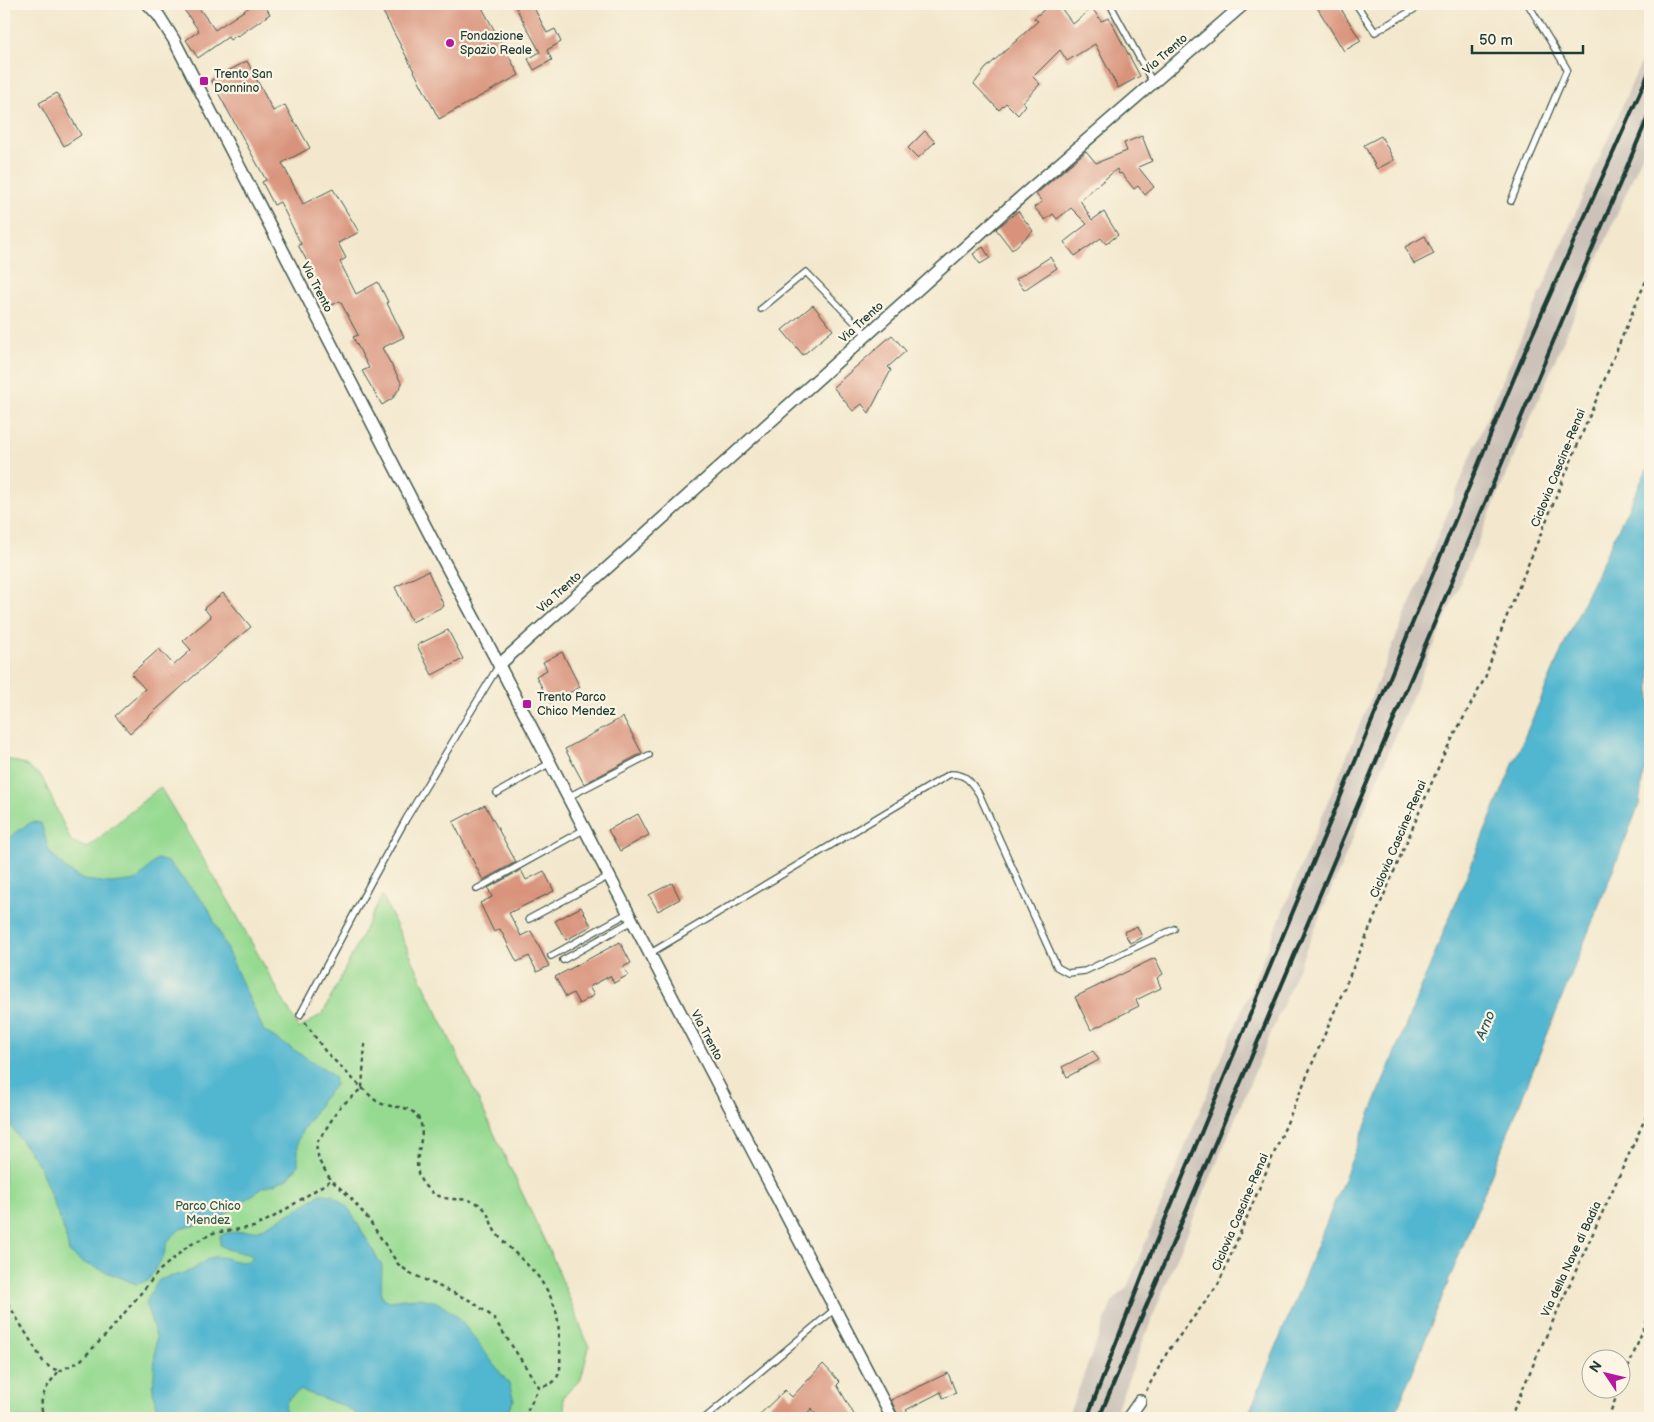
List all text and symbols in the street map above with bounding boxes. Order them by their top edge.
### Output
scale bar [1472,22,1583,54]
place label: Fondazione Spazio Reale [460,29,532,58]
street label: Via Trento [1140,31,1191,78]
text: 50 m [1479,31,1513,50]
marker: Fondazione Spazio Reale [444,37,456,49]
place label: Trento San Donnino [214,67,273,96]
marker: Trento San Donnino [198,75,210,87]
street label: Via Trento [297,259,336,315]
street label: Via Trento [836,298,887,346]
street label: Ciclovia Cascine-Renai [1528,407,1589,530]
street label: Via Trento [534,568,585,616]
place label: Trento Parco Chico Mendez [537,690,616,719]
marker: Trento Parco Chico Mendez [521,698,533,710]
street label: Ciclovia Cascine-Renai [1367,778,1430,900]
street label: Via Trento [687,1008,726,1063]
water label: Arno [1472,1008,1499,1043]
street label: Ciclovia Cascine-Renai [1209,1151,1272,1273]
park label: Parco Chico Mendez [175,1199,241,1228]
street label: Via della Nave di Badia [1538,1199,1605,1319]
north arrow [1582,1350,1632,1400]
text: N [1586,1358,1606,1376]

